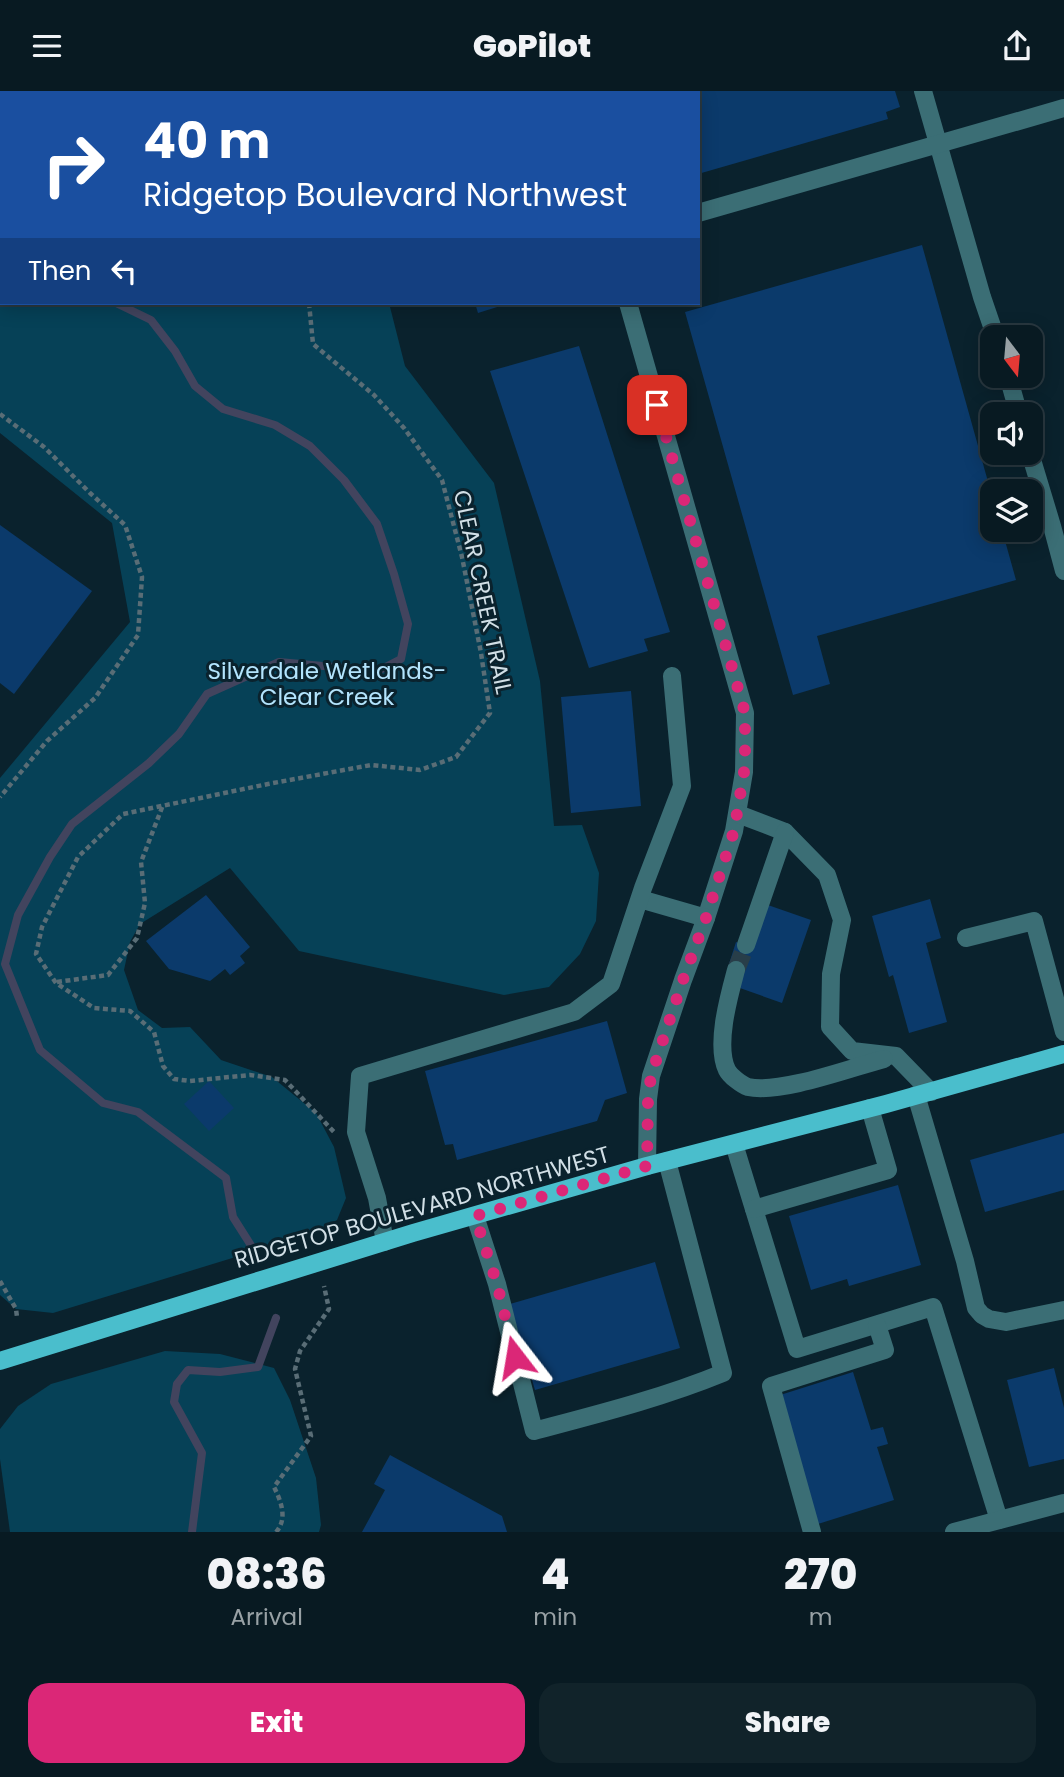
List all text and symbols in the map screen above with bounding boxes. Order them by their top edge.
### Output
text: GoPilot [473,23,591,68]
icon: menu [28,27,66,65]
icon: share [998,27,1036,65]
text: 40 m [143,107,270,175]
icon: right [28,119,119,210]
text: Ridgetop Boulevard Northwest [143,172,627,217]
icon: left [105,252,143,290]
text: Then [28,253,91,289]
north arrow [980,325,1043,389]
map controls [980,325,1043,542]
pin [627,375,687,435]
icon: arrive [638,386,676,424]
button: sound [980,402,1043,465]
button: layers [980,479,1043,542]
street label: CLEAR CREEK TRAIL [446,487,520,697]
park label: Silverdale Wetlands- Clear Creek [208,655,446,713]
street label: RIDGETOP BOULEVARD NORTHWEST [231,1138,613,1276]
position arrow [478,1320,552,1394]
text: 08:36 [207,1545,327,1604]
text: 4 [541,1545,570,1604]
text: 270 [784,1545,857,1604]
text: Arrival [230,1601,303,1633]
text: min [533,1601,577,1633]
text: m [809,1601,832,1633]
button: Exit [28,1683,525,1763]
button: Share [539,1683,1036,1763]

